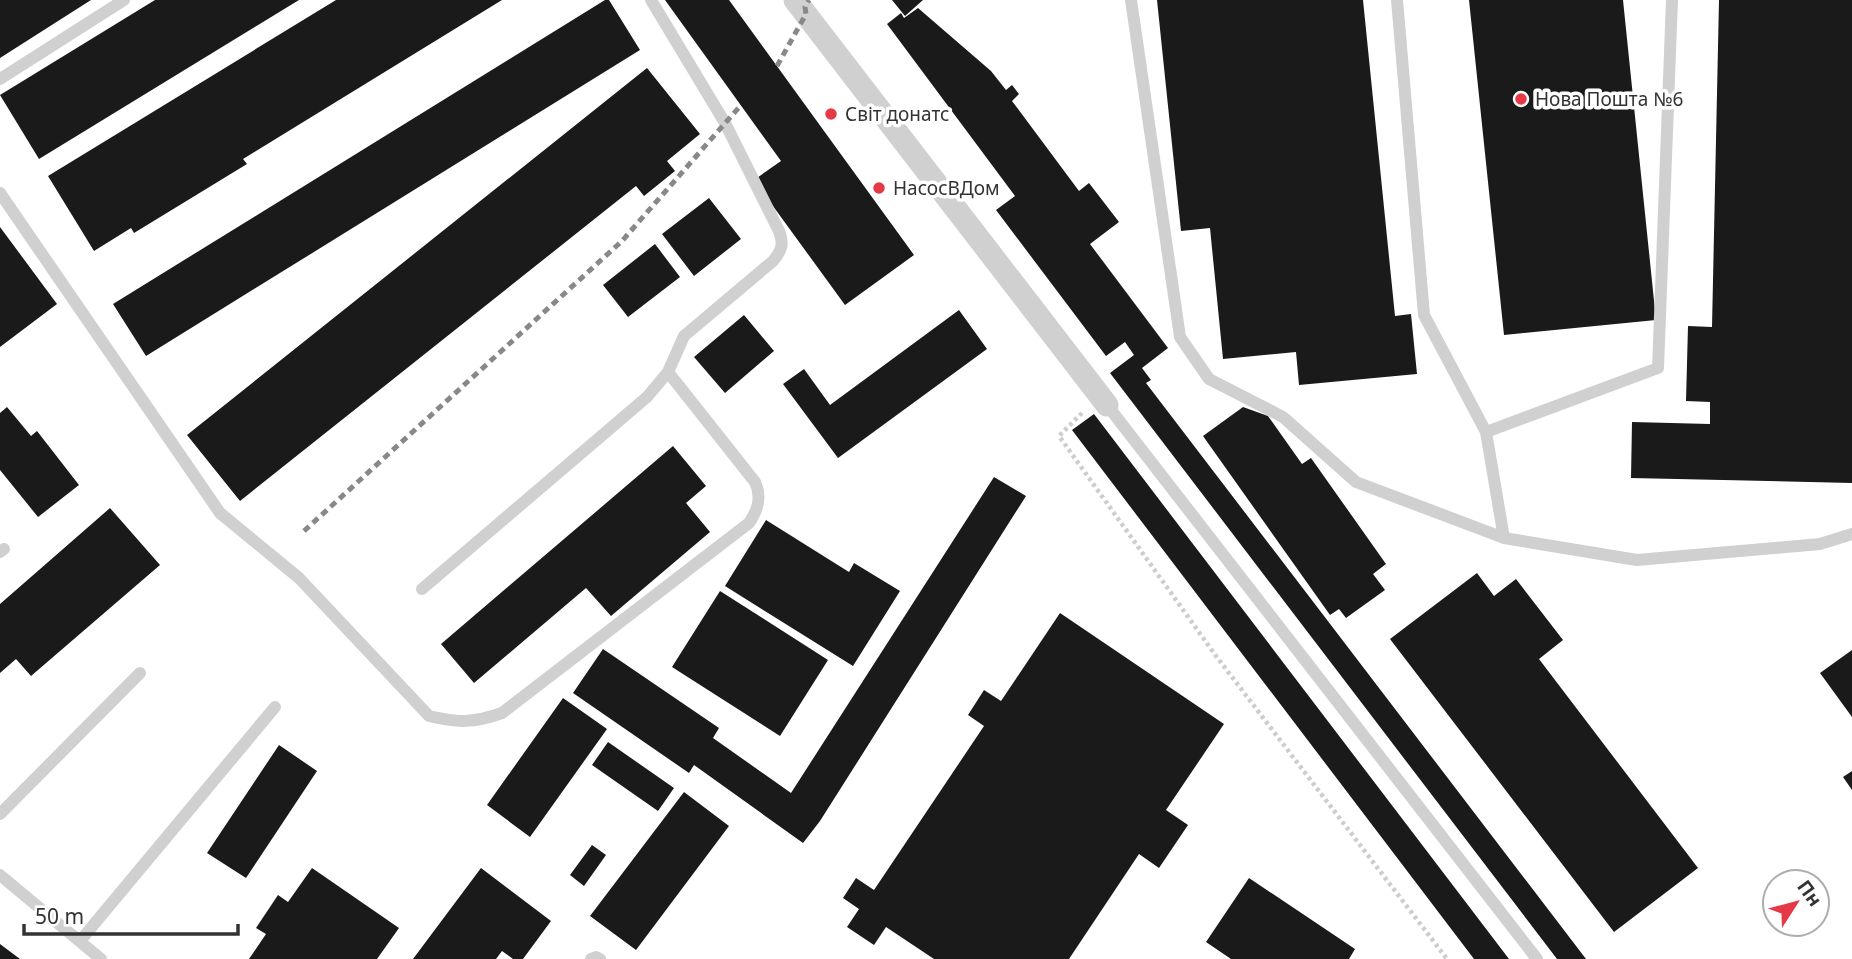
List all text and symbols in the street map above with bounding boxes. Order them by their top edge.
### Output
place label: Нова Пошта №6 [1535,86,1683,112]
marker: Нова Пошта №6 [1513,91,1529,107]
place label: Світ донатс [845,101,949,127]
marker: Світ донатс [823,106,839,122]
place label: НасосВДом [893,175,1000,201]
marker: НасосВДом [871,180,887,196]
north arrow [1761,868,1831,938]
text: Пн [1791,874,1828,912]
scale bar [24,892,238,936]
text: 50 m [35,902,84,930]

